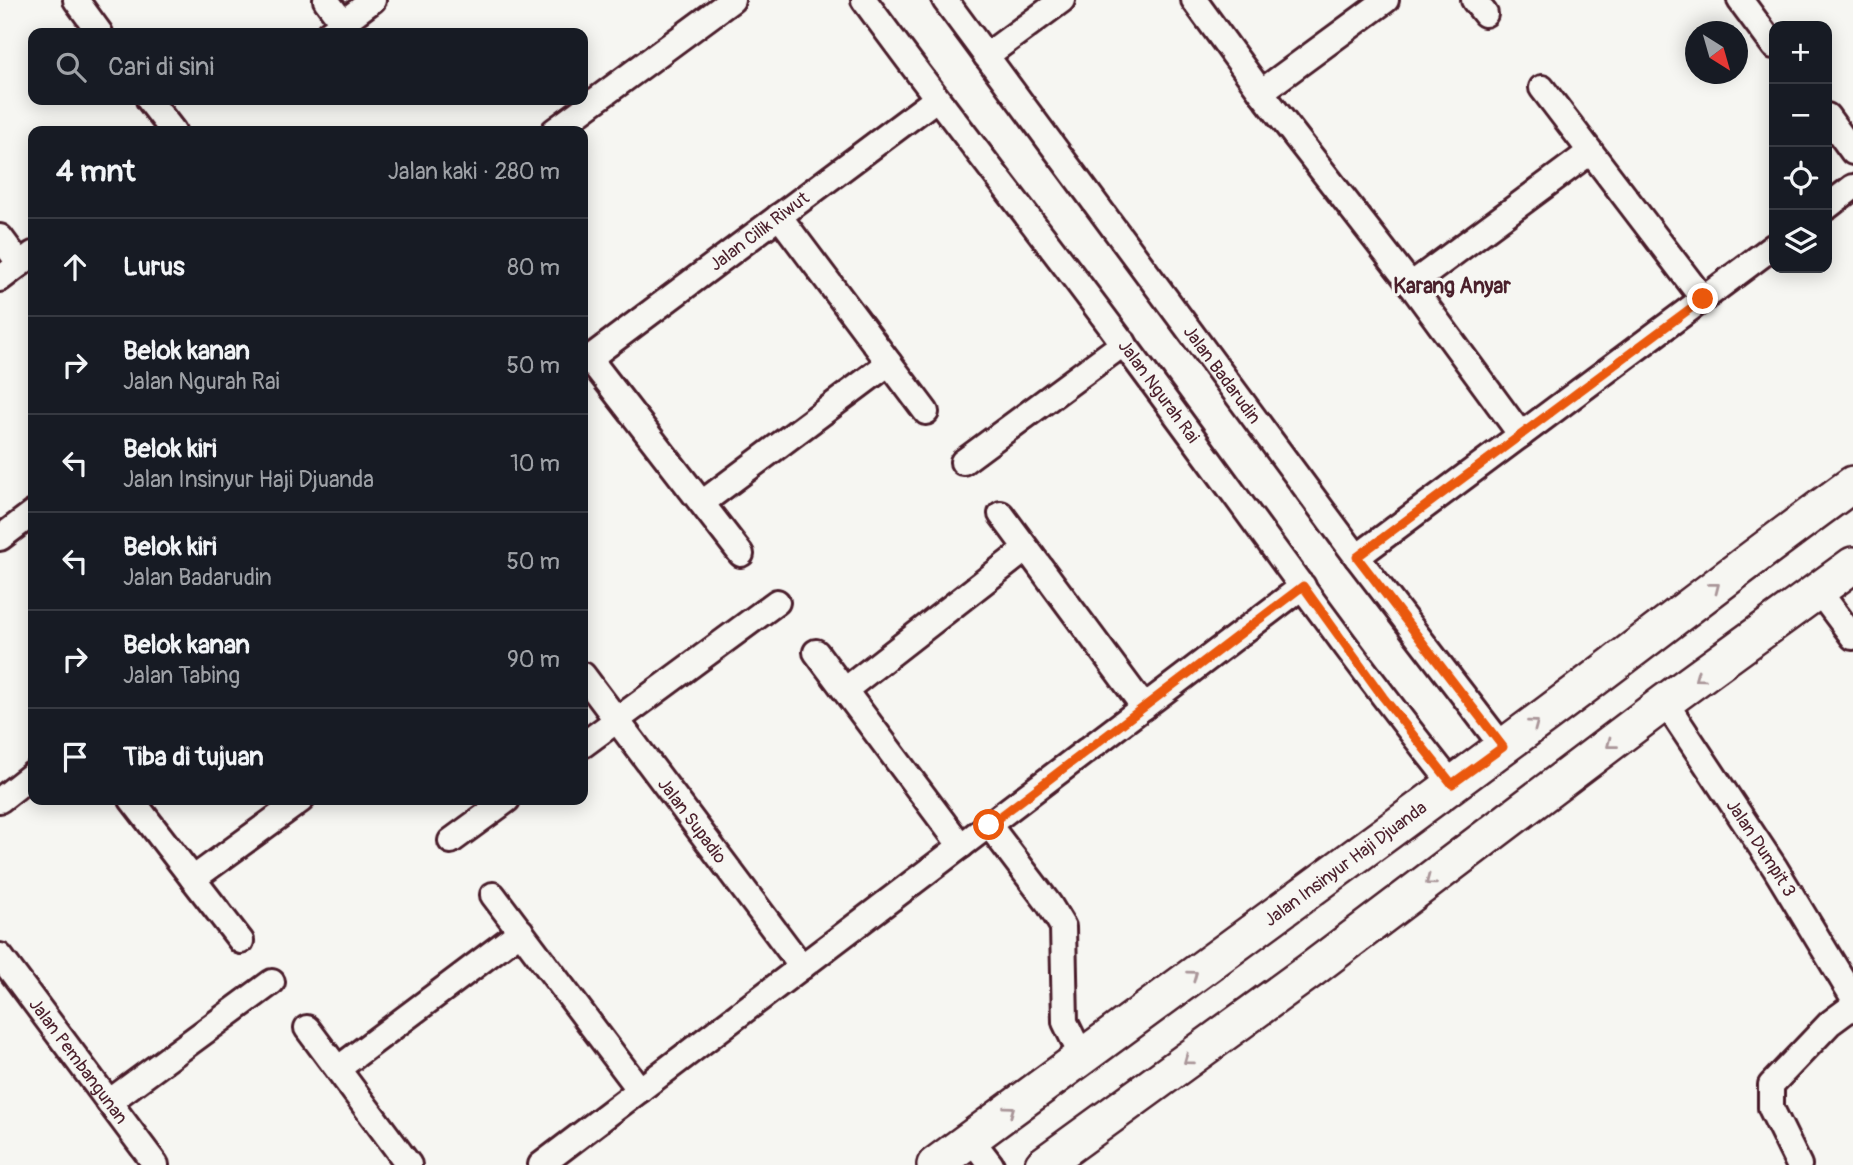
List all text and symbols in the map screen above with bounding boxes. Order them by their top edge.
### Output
north arrow [1685,21,1748,84]
map controls [1769,21,1832,273]
button: + [1769,21,1832,84]
search box [28,28,588,105]
icon: search [52,48,90,86]
text: Cari di sini [108,51,214,83]
button: − [1769,84,1832,147]
button: locate [1769,147,1832,210]
text: 4 mnt [56,153,135,190]
text: Jalan kaki · 280 m [388,157,560,186]
street label: Jalan Cilik Riwut [705,186,814,276]
button: layers [1769,210,1832,273]
icon: ahead [56,248,94,286]
text: Lurus [123,251,185,283]
text: 80 m [507,253,560,282]
district label: Karang Anyar [1393,273,1511,300]
route end [1687,283,1718,314]
street label: Jalan Badarudin [1178,321,1266,429]
text: Belok kanan [123,335,250,367]
street label: Jalan Ngurah Rai [1113,335,1204,448]
icon: right [56,346,94,384]
text: 50 m [506,351,560,380]
text: Jalan Ngurah Rai [123,367,280,396]
text: Belok kiri [123,433,217,465]
icon: left [56,444,94,482]
text: 10 m [510,449,560,478]
text: Jalan Insinyur Haji Djuanda [123,465,374,494]
text: Belok kiri [123,531,217,563]
icon: left [56,542,94,580]
text: 50 m [506,547,560,576]
text: Jalan Badarudin [123,563,272,592]
one-way arrow [1708,582,1720,595]
text: Belok kanan [123,629,250,661]
icon: right [56,640,94,678]
text: 90 m [507,645,560,674]
text: Jalan Tabing [123,661,240,690]
one-way arrow [1694,669,1707,682]
one-way arrow [1526,720,1539,732]
one-way arrow [1606,735,1619,748]
icon: arrive [56,738,94,776]
text: Tiba di tujuan [123,741,264,773]
street label: Jalan Supadio [652,773,732,869]
street label: Jalan Dumpit 3 [1721,795,1801,901]
street label: Jalan Insinyur Haji Djuanda [1260,796,1431,932]
route start [973,809,1004,840]
one-way arrow [1425,873,1438,886]
one-way arrow [1185,971,1198,983]
street label: Jalan Pembangunan [24,994,132,1129]
one-way arrow [1183,1052,1195,1064]
one-way arrow [1002,1106,1015,1118]

